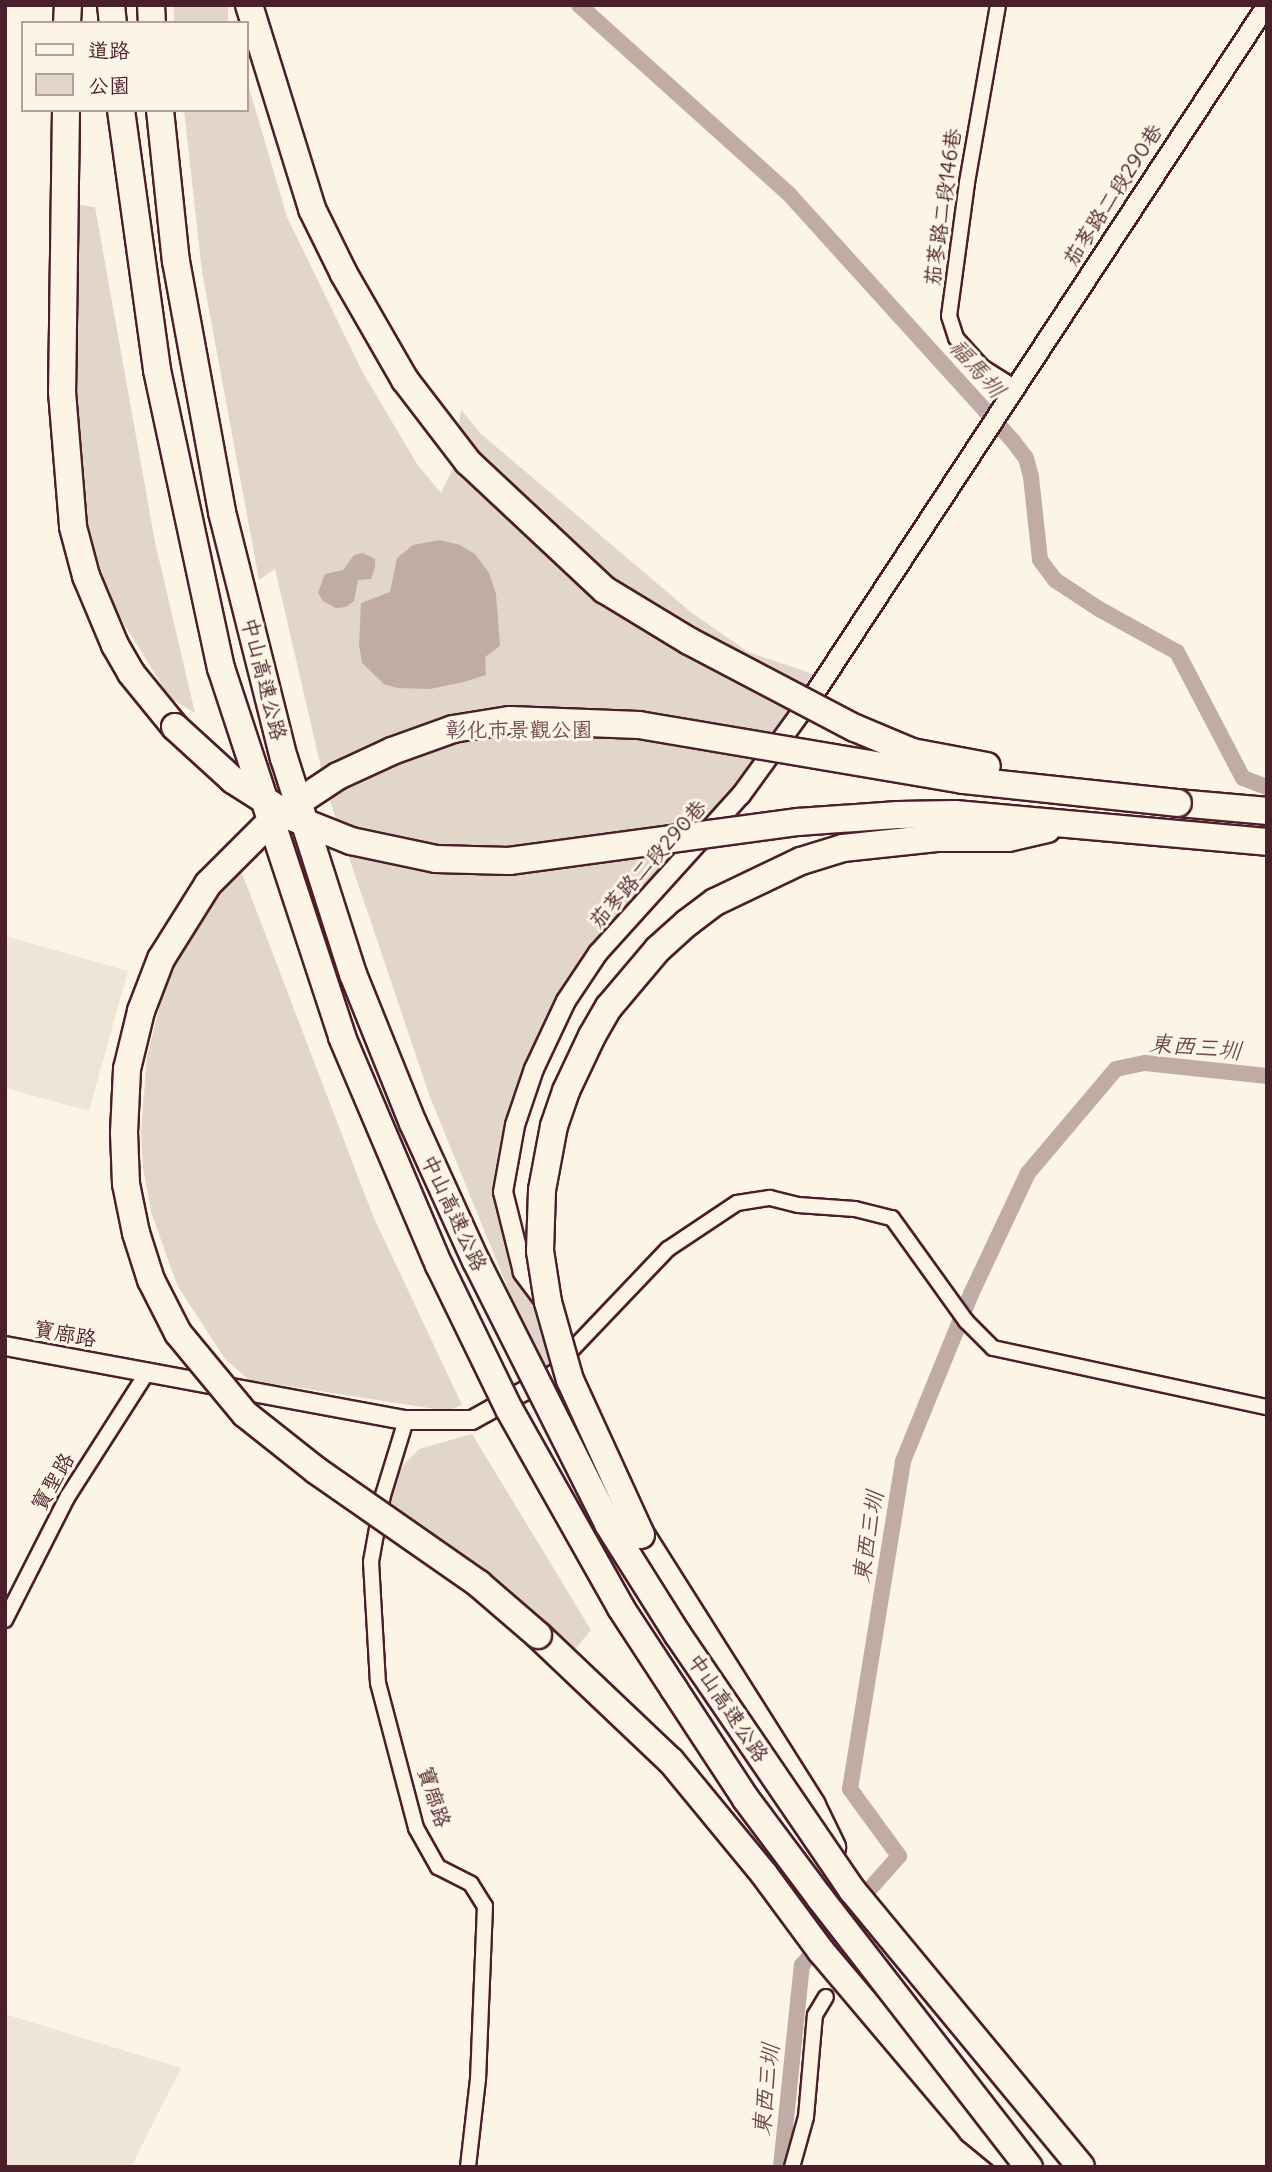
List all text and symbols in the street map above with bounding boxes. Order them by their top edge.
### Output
legend [21,21,248,112]
text: 道路 [88,37,130,64]
text: 公園 [88,72,130,99]
street label: 茄苳路二段290巷 [1058,120,1168,270]
street label: 茄苳路二段146巷 [919,127,967,287]
water label: 福馬圳 [944,333,1010,403]
street label: 中山高速公路 [237,615,291,743]
park label: 彰化市景觀公園 [446,717,592,743]
street label: 茄苳路二段290巷 [584,795,712,933]
water label: 東西三圳 [1148,1029,1242,1065]
street label: 中山高速公路 [416,1151,492,1275]
street label: 寶廍路 [32,1316,98,1352]
street label: 寶聖路 [26,1448,80,1516]
water label: 東西三圳 [847,1489,889,1585]
street label: 中山高速公路 [682,1649,774,1767]
street label: 寶廍路 [412,1763,456,1831]
water label: 東西三圳 [747,2043,785,2137]

